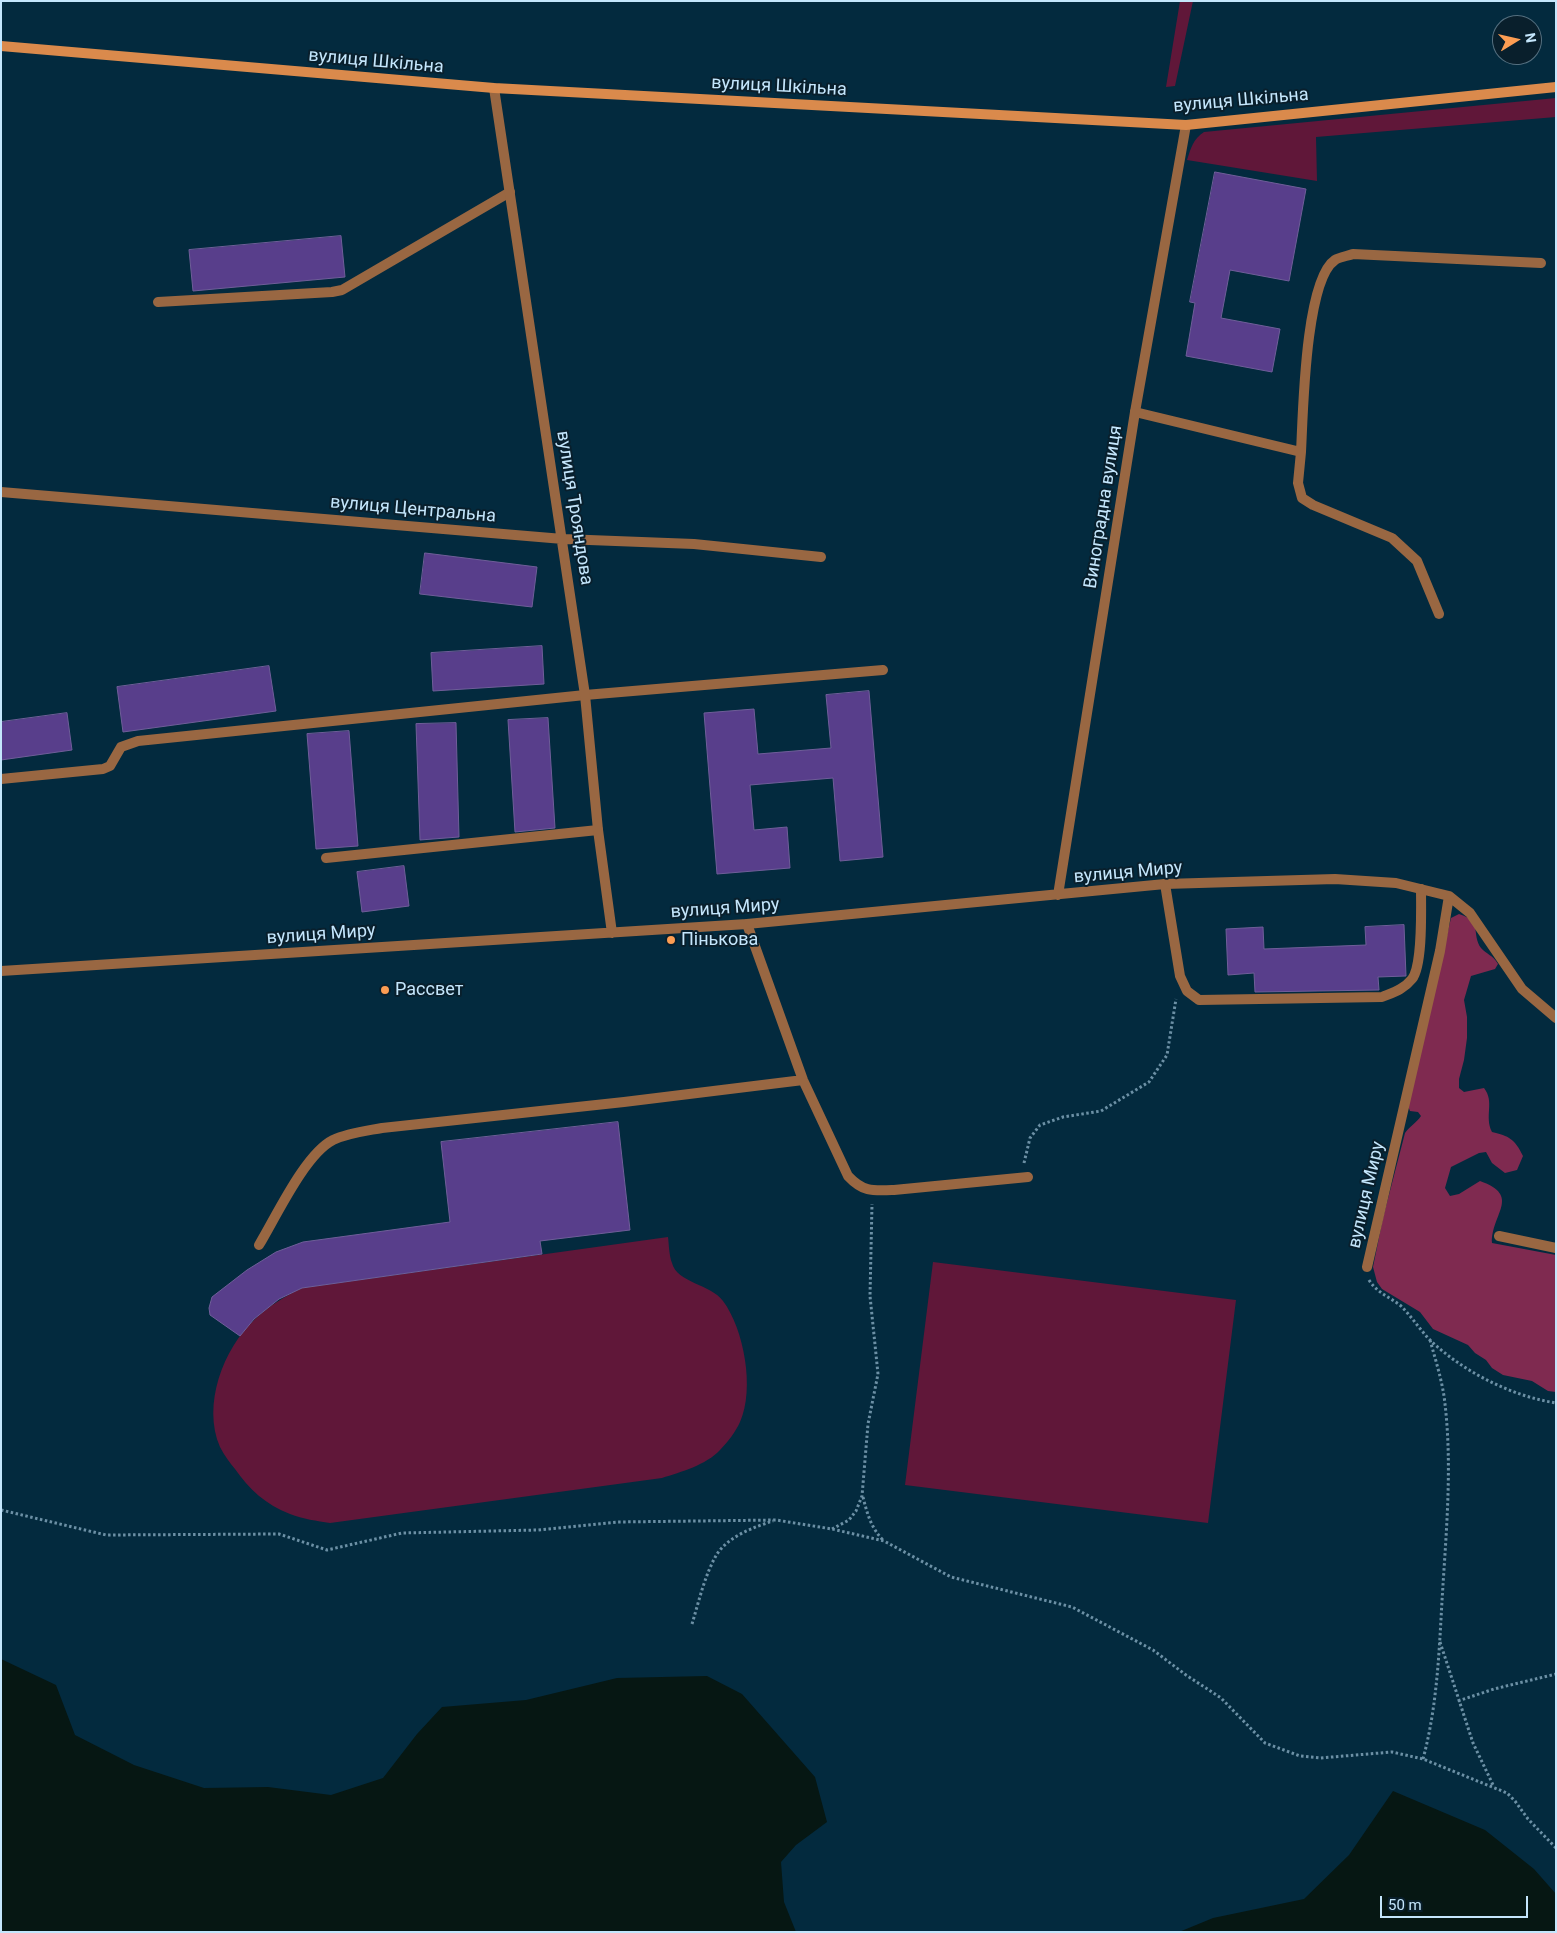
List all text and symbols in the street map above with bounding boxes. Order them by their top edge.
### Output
north arrow [1492,15,1542,65]
text: N [1522,32,1540,44]
street label: вулиця Шкільна [307,45,445,79]
street label: вулиця Шкільна [711,73,847,101]
street label: вулиця Шкільна [1172,84,1310,118]
street label: Виноградна вулиця [1080,424,1128,590]
street label: вулиця Трояндова [551,429,597,587]
street label: вулиця Центральна [329,492,497,528]
street label: вулиця Миру [1073,857,1183,889]
street label: вулиця Миру [670,894,780,924]
street label: вулиця Миру [266,920,376,950]
place label: Пінькова [681,929,758,951]
marker: Пінькова [665,934,677,946]
place label: Рассвет [395,979,463,1001]
marker: Рассвет [379,984,391,996]
street label: вулиця Миру [1344,1140,1390,1250]
scale bar [1382,1886,1530,1918]
text: 50 m [1388,1896,1422,1914]

